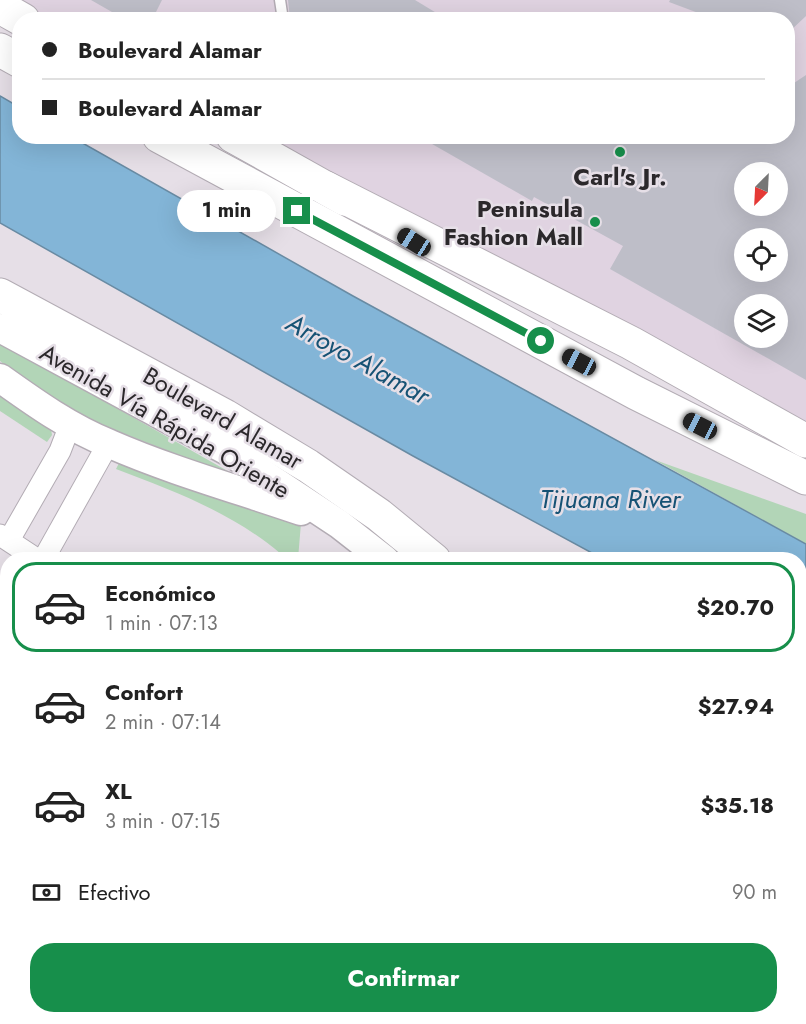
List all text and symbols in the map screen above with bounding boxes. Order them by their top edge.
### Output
text: Boulevard Alamar [78,34,262,66]
text: Boulevard Alamar [78,92,262,124]
marker: Carl's Jr. [613,145,627,159]
place label: Carl's Jr. [573,159,667,194]
north arrow [734,162,788,216]
map controls [734,162,788,348]
callout: 1 min [177,190,276,232]
place label: Peninsula Fashion Mall [444,191,583,254]
text: 1 min [202,196,251,225]
route end [283,197,310,224]
marker: Peninsula Fashion Mall [588,215,602,229]
car [394,225,434,259]
button: locate [734,228,788,282]
button: layers [734,294,788,348]
water label: Arroyo Alamar [278,303,438,415]
route start [527,327,554,354]
street label: Avenida Vía Rápida Oriente [34,335,296,507]
car [559,346,599,378]
street label: Boulevard Alamar [137,358,310,478]
car [680,410,720,442]
water label: Tijuana River [540,480,682,518]
text: Económico [105,577,216,609]
icon: car [33,580,87,634]
text: $20.70 [696,591,774,623]
text: 1 min · 07:13 [105,609,218,638]
text: Confort [105,676,183,708]
icon: car [33,679,87,733]
text: $27.94 [698,690,774,722]
text: 2 min · 07:14 [105,708,221,737]
text: XL [105,775,132,807]
icon: car [33,778,87,832]
text: $35.18 [700,789,774,821]
text: 3 min · 07:15 [105,807,220,836]
icon: cash [30,876,63,909]
text: Efectivo [78,876,151,908]
text: 90 m [732,878,777,907]
button: Confirmar [30,943,777,1012]

